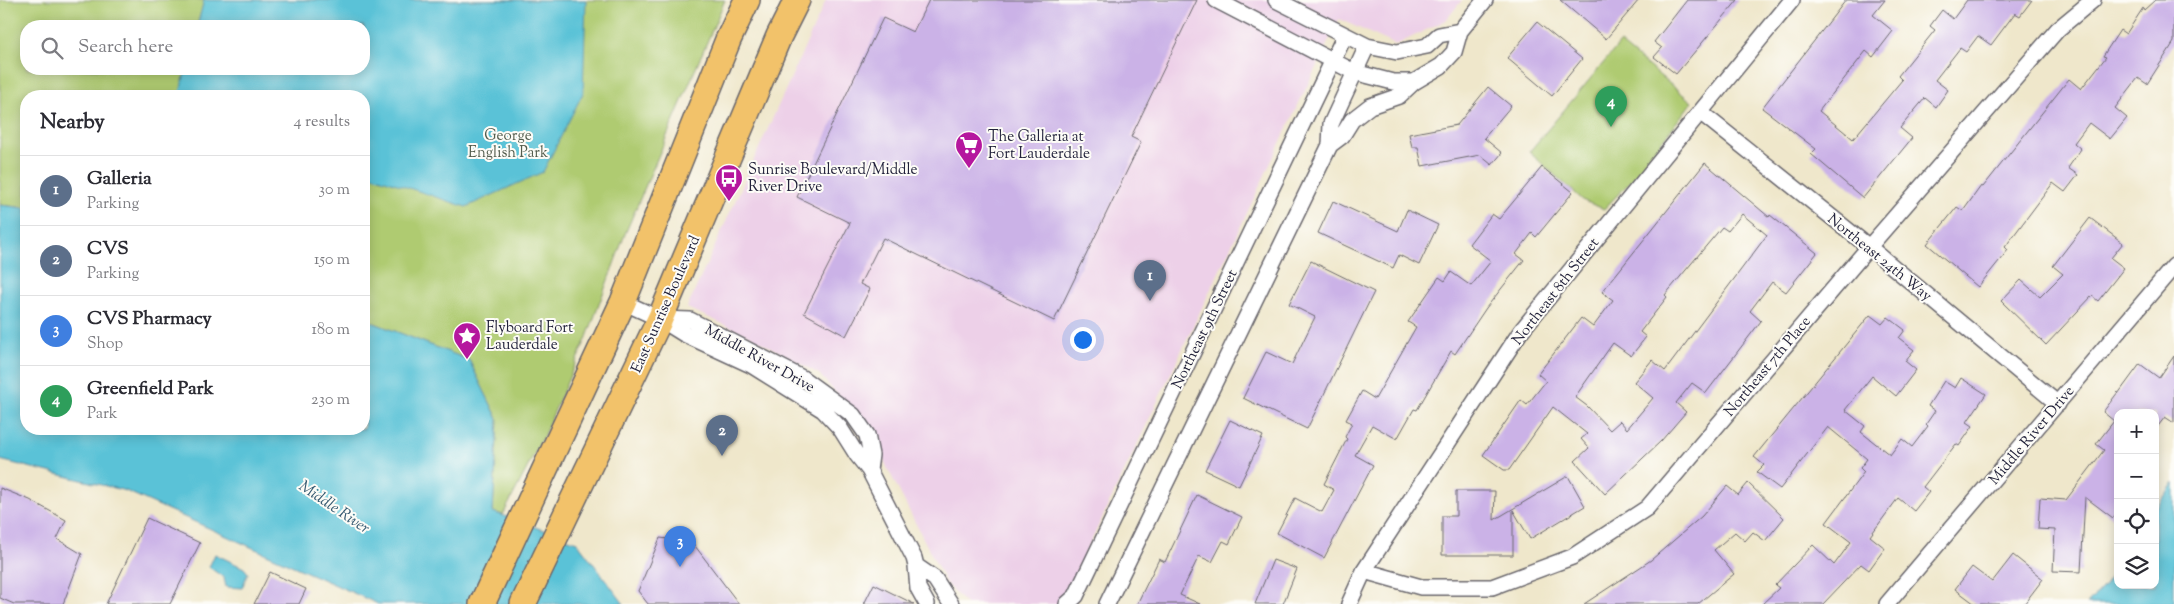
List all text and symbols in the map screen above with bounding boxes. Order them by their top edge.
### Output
search box [20,20,370,75]
icon: search [38,34,66,62]
text: Search here [78,34,173,61]
pin: 4 [1595,86,1627,127]
text: Nearby [40,108,105,138]
text: 4 results [294,111,350,134]
park label: George English Park [468,126,548,164]
place label: The Galleria at Fort Lauderdale [988,127,1090,165]
supermarket icon: The Galleria at Fort Lauderdale [954,130,984,169]
place label: Sunrise Boulevard/Middle River Drive [748,160,918,198]
bus stop icon: Sunrise Boulevard/Middle River Drive [714,163,744,202]
text: Galleria [87,166,152,193]
text: 1 [53,179,59,202]
text: 30 m [319,179,350,202]
text: Parking [87,193,139,216]
street label: Northeast 24th Way [1822,209,1936,307]
street label: East Sunrise Boulevard [627,232,706,377]
street label: Northeast 8th Street [1508,234,1605,350]
text: CVS [87,236,129,263]
text: 2 [52,249,60,272]
text: 150 m [314,249,350,272]
pin: 1 [1134,260,1166,301]
text: Parking [87,263,139,286]
street label: Northeast 9th Street [1167,266,1243,393]
text: CVS Pharmacy [87,306,212,333]
street label: Northeast 7th Place [1720,312,1816,422]
place label: Flyboard Fort Lauderdale [486,318,573,356]
text: 3 [53,319,59,342]
text: 180 m [311,319,350,342]
street label: Middle River Drive [700,320,818,398]
place icon: Flyboard Fort Lauderdale [452,321,482,360]
your location [1070,327,1096,353]
text: Shop [87,333,123,356]
text: Greenfield Park [87,376,214,403]
street label: Middle River Drive [1984,382,2080,490]
text: 4 [52,389,60,412]
text: 230 m [311,389,350,412]
text: Park [87,403,118,426]
map controls [2114,409,2159,589]
button: + [2114,409,2159,454]
pin: 2 [706,415,738,456]
button: − [2114,454,2159,499]
water label: Middle River [293,476,374,541]
button: locate [2114,499,2159,544]
pin: 3 [664,526,696,567]
button: layers [2114,544,2159,589]

